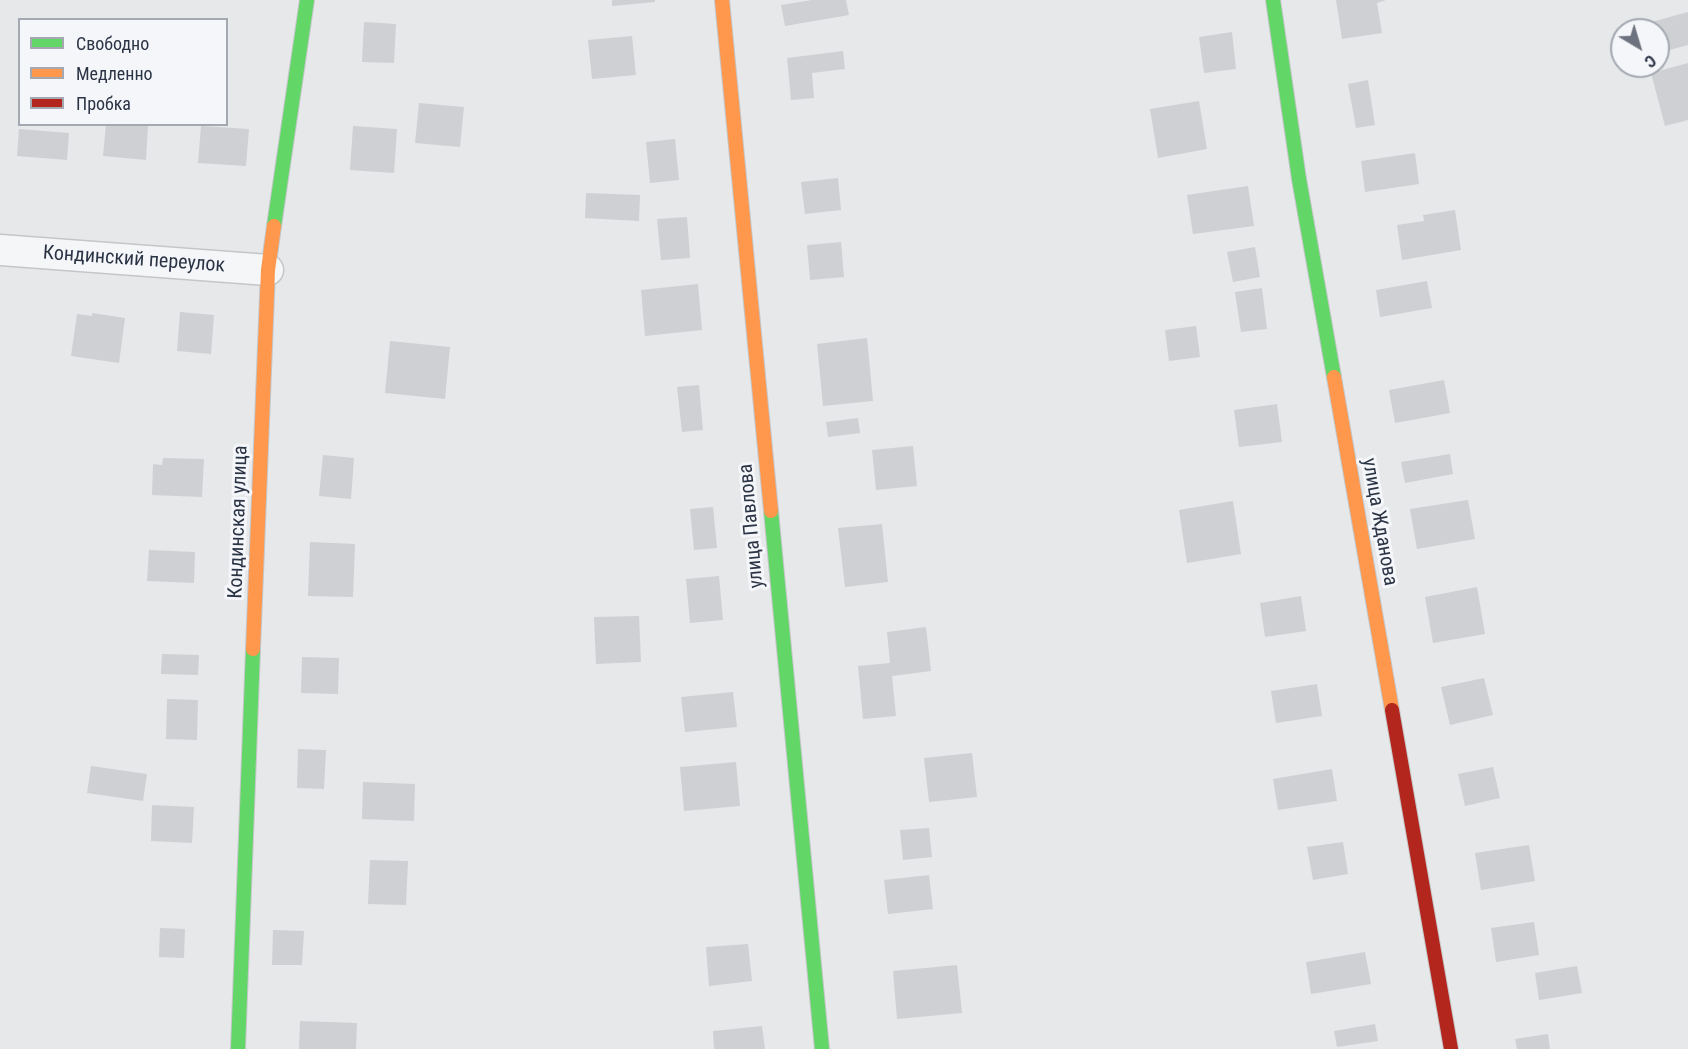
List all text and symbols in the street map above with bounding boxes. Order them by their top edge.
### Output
legend [18,18,228,126]
north arrow [1610,18,1670,78]
text: Свободно [76,33,149,54]
text: С [1641,51,1660,71]
text: Медленно [76,63,153,84]
text: Пробка [76,93,131,114]
street label: Кондинский переулок [42,242,226,278]
street label: Кондинская улица [224,445,254,599]
street label: улица Жданова [1356,456,1402,588]
street label: улица Павлова [735,463,769,589]

